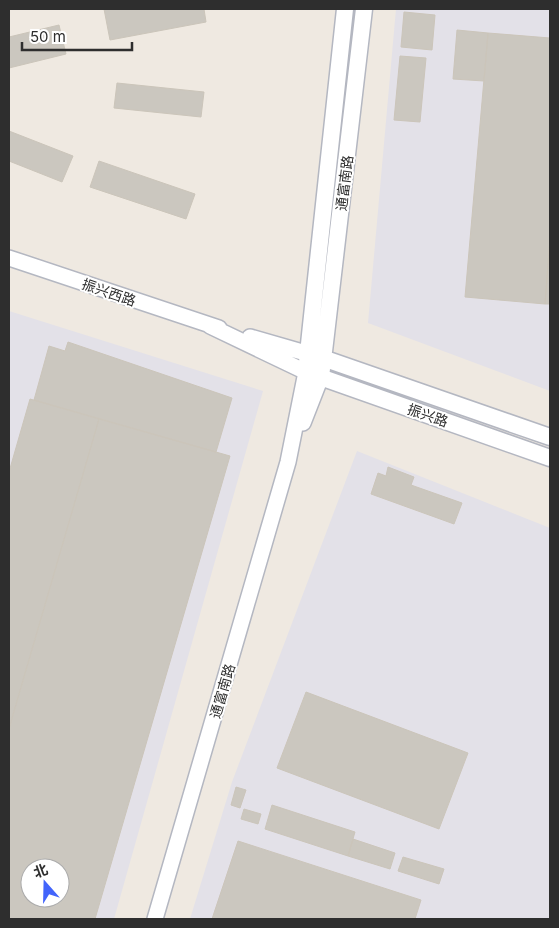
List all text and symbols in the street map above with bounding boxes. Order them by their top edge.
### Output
scale bar [22,20,132,52]
text: 50 m [30,27,66,46]
street label: 通富南路 [332,154,356,212]
street label: 振兴西路 [80,275,138,309]
street label: 振兴路 [405,400,451,430]
street label: 通富南路 [206,662,238,720]
north arrow [20,858,70,908]
text: 北 [31,860,50,881]

